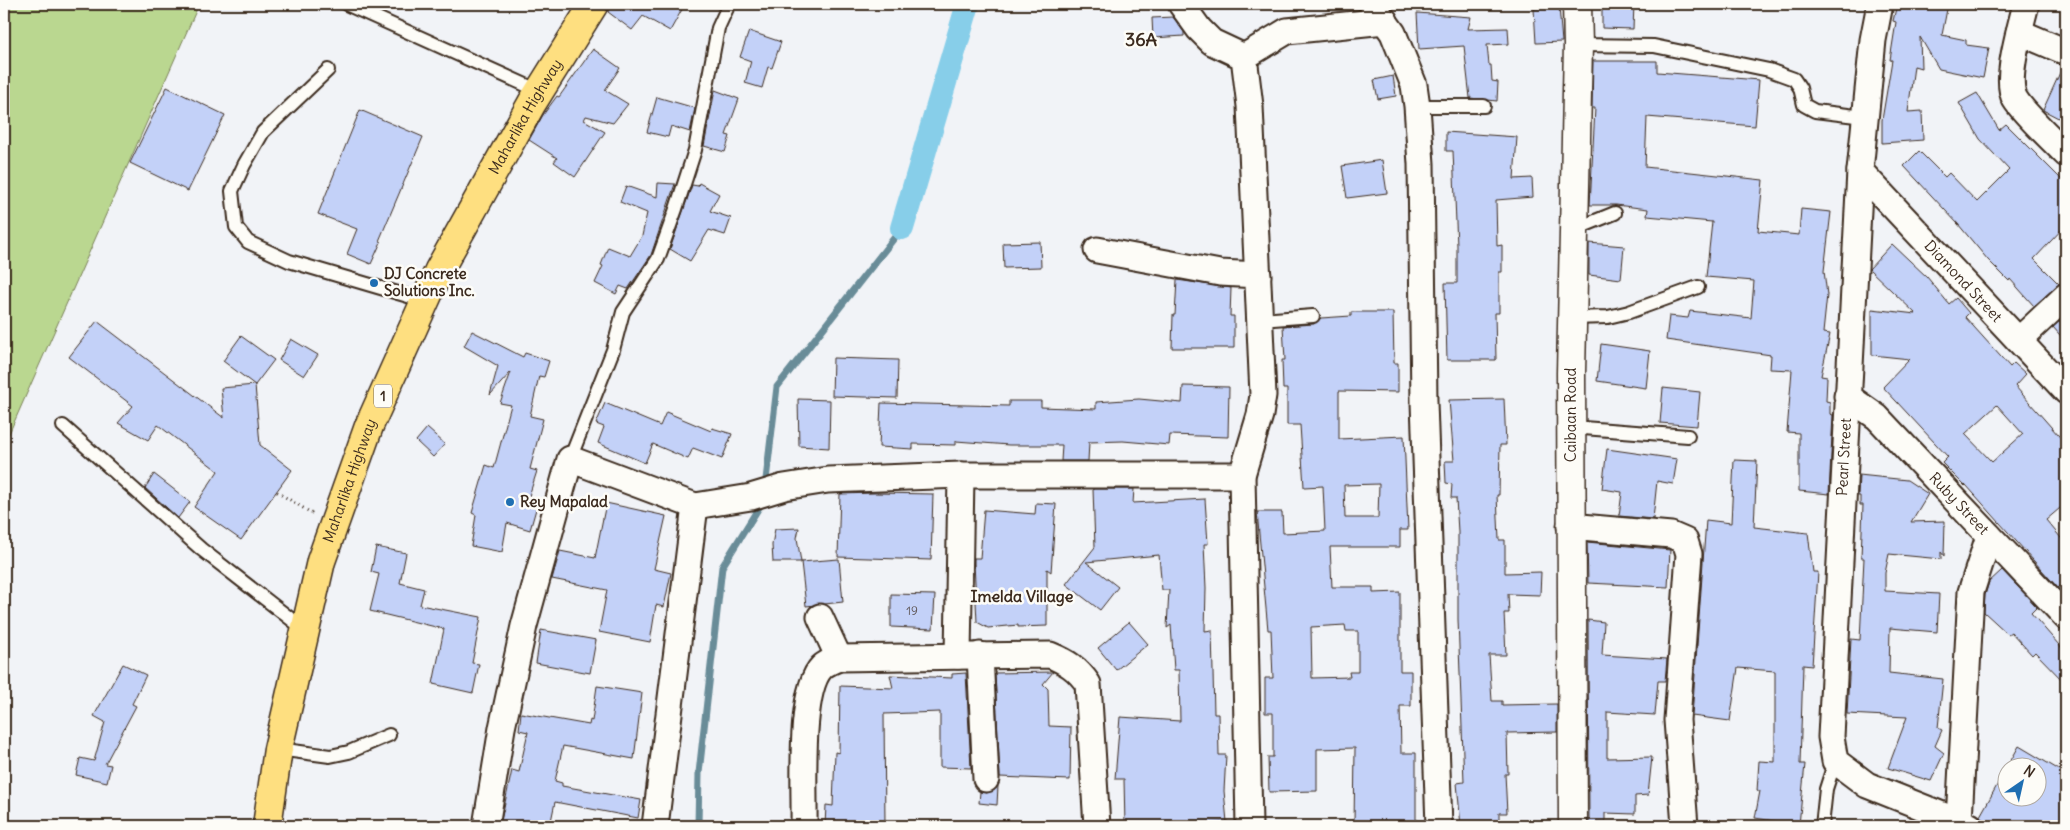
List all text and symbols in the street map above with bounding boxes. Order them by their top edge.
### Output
district label: 36A [1125,28,1158,51]
street label: Maharlika Highway [484,55,566,177]
street label: Diamond Street [1921,236,2007,326]
place label: DJ Concrete Solutions Inc. [384,264,475,300]
marker: DJ Concrete Solutions Inc. [368,277,380,289]
street label: Caibaan Road [1561,368,1580,462]
road number: 1 [374,384,392,408]
street label: Maharlika Highway [318,415,380,545]
street label: Pearl Street [1832,417,1855,497]
street label: Ruby Street [1925,468,1993,539]
place label: Rey Mapalad [520,492,608,512]
marker: Rey Mapalad [504,496,516,508]
district label: Imelda Village [971,586,1074,607]
house number: 19 [906,603,918,618]
north arrow [1998,758,2048,808]
text: N [2020,761,2038,781]

